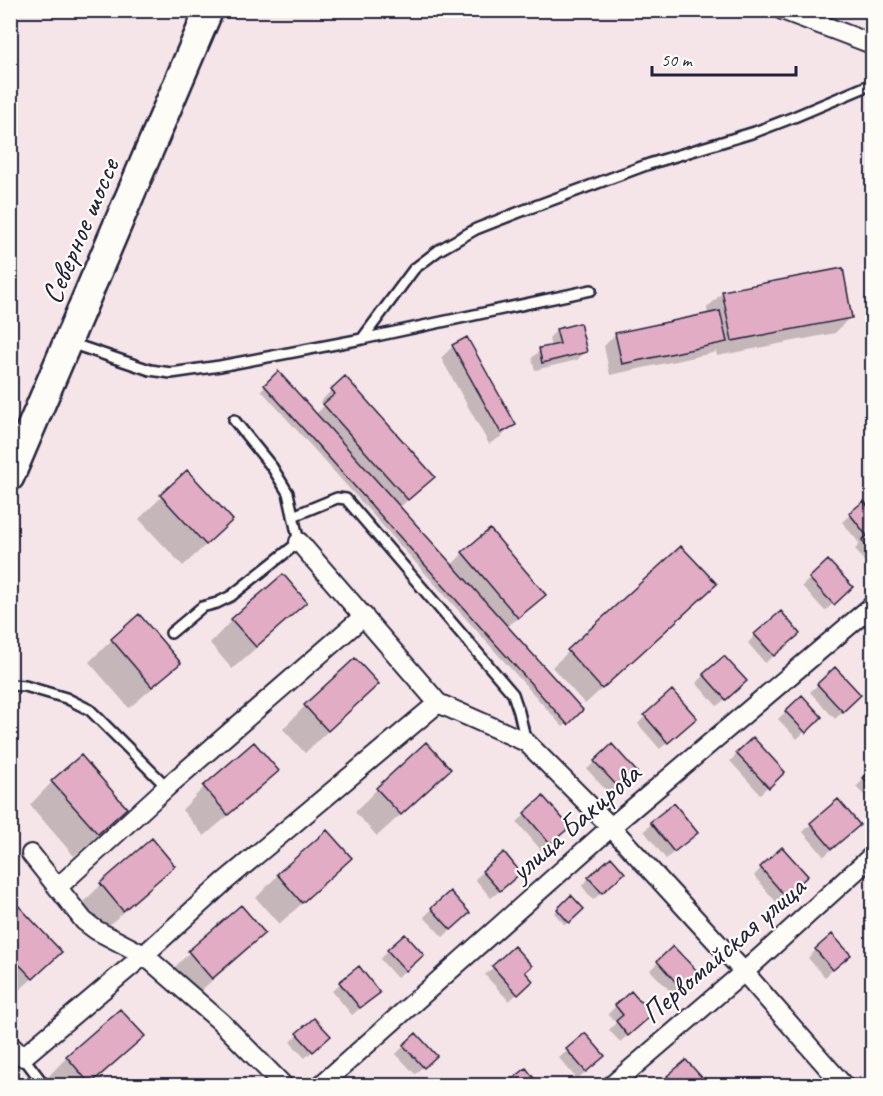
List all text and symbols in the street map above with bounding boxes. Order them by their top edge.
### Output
scale bar [652,39,796,77]
text: 50 m [661,49,694,71]
street label: Северное шоссе [32,151,128,309]
street label: улица Бакирова [500,754,650,891]
street label: Первомайская улица [633,867,815,1032]

